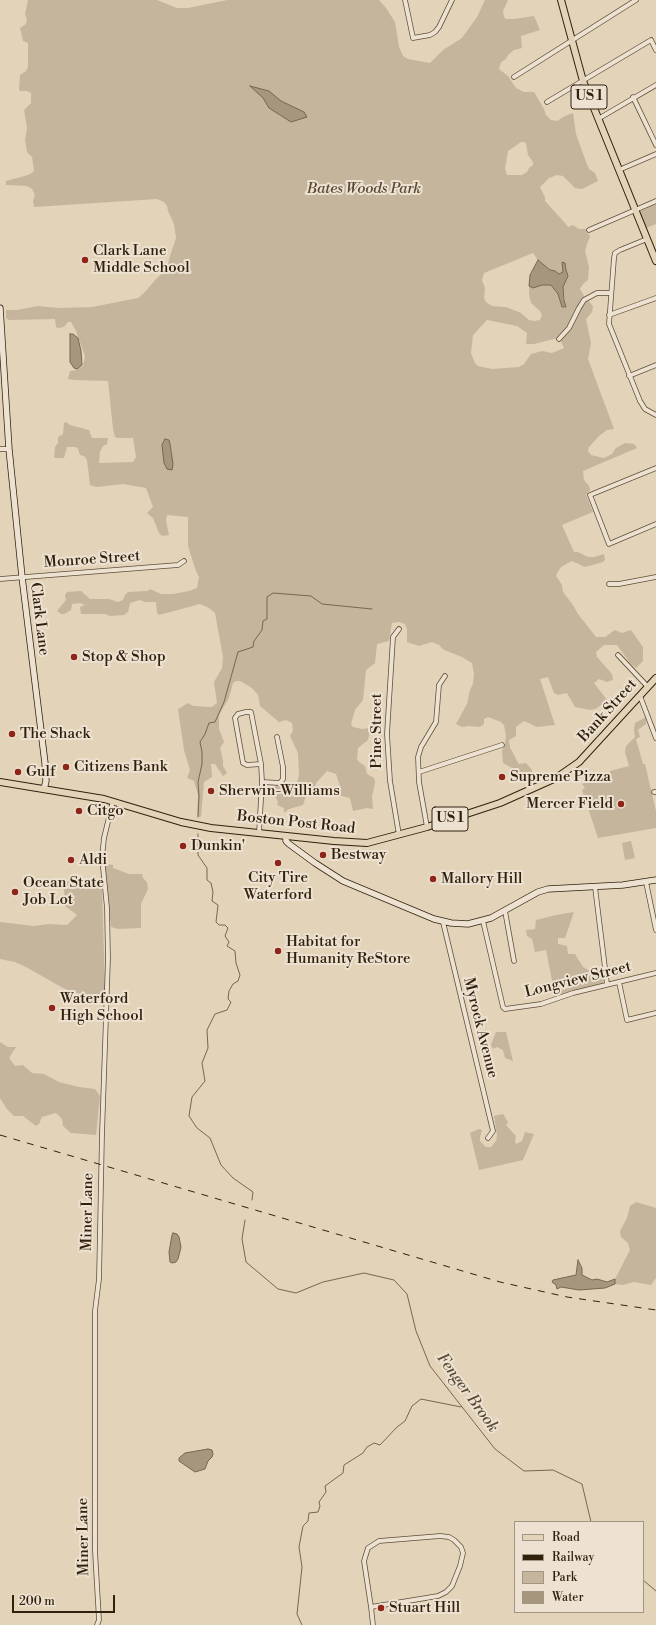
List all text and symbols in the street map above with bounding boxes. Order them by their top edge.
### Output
road number: US 1 [571,85,607,109]
park label: Bates Woods Park [307,180,421,198]
place label: Clark Lane Middle School [93,242,190,277]
marker: Clark Lane Middle School [80,255,90,265]
street label: Monroe Street [43,548,141,572]
street label: Clark Lane [26,581,52,657]
place label: Stop & Shop [82,648,166,666]
marker: Stop & Shop [69,652,79,662]
street label: Bank Street [575,676,641,746]
street label: Pine Street [368,693,386,769]
place label: The Shack [20,725,90,743]
marker: The Shack [7,729,17,739]
place label: Citizens Bank [74,758,168,776]
marker: Citizens Bank [61,762,71,772]
place label: Gulf [26,763,55,781]
marker: Gulf [13,767,23,777]
place label: Supreme Pizza [510,768,611,786]
marker: Supreme Pizza [497,772,507,782]
place label: Sherwin-Williams [219,782,340,800]
marker: Sherwin-Williams [206,786,216,796]
place label: Mercer Field [526,795,613,813]
marker: Mercer Field [616,799,626,809]
place label: Citgo [87,802,124,820]
marker: Citgo [74,806,84,816]
road number: US 1 [432,807,468,831]
street label: Boston Post Road [236,808,356,838]
place label: Dunkin' [191,837,245,855]
marker: Dunkin' [178,841,188,851]
place label: Bestway [331,846,386,864]
marker: Bestway [318,850,328,860]
place label: Aldi [79,851,107,869]
marker: Aldi [66,855,76,865]
marker: City Tire Waterford [273,858,283,868]
place label: City Tire Waterford [244,869,312,904]
place label: Mallory Hill [441,870,522,888]
place label: Ocean State Job Lot [23,874,104,909]
marker: Mallory Hill [428,874,438,884]
marker: Ocean State Job Lot [10,887,20,897]
place label: Habitat for Humanity ReStore [286,933,411,968]
marker: Habitat for Humanity ReStore [273,946,283,956]
street label: Longview Street [523,958,633,1002]
street label: Myrock Avenue [459,976,501,1080]
place label: Waterford High School [60,990,143,1025]
marker: Waterford High School [47,1003,57,1013]
street label: Miner Lane [78,1173,98,1251]
water label: Fenger Brook [432,1350,502,1436]
street label: Miner Lane [74,1498,94,1576]
legend [514,1521,644,1613]
text: Road [552,1530,580,1545]
text: Railway [552,1550,594,1565]
text: Park [552,1570,577,1585]
scale bar [14,1587,117,1613]
text: Water [552,1590,584,1605]
text: 200 m [19,1594,55,1609]
place label: Stuart Hill [389,1599,460,1617]
marker: Stuart Hill [376,1603,386,1613]

